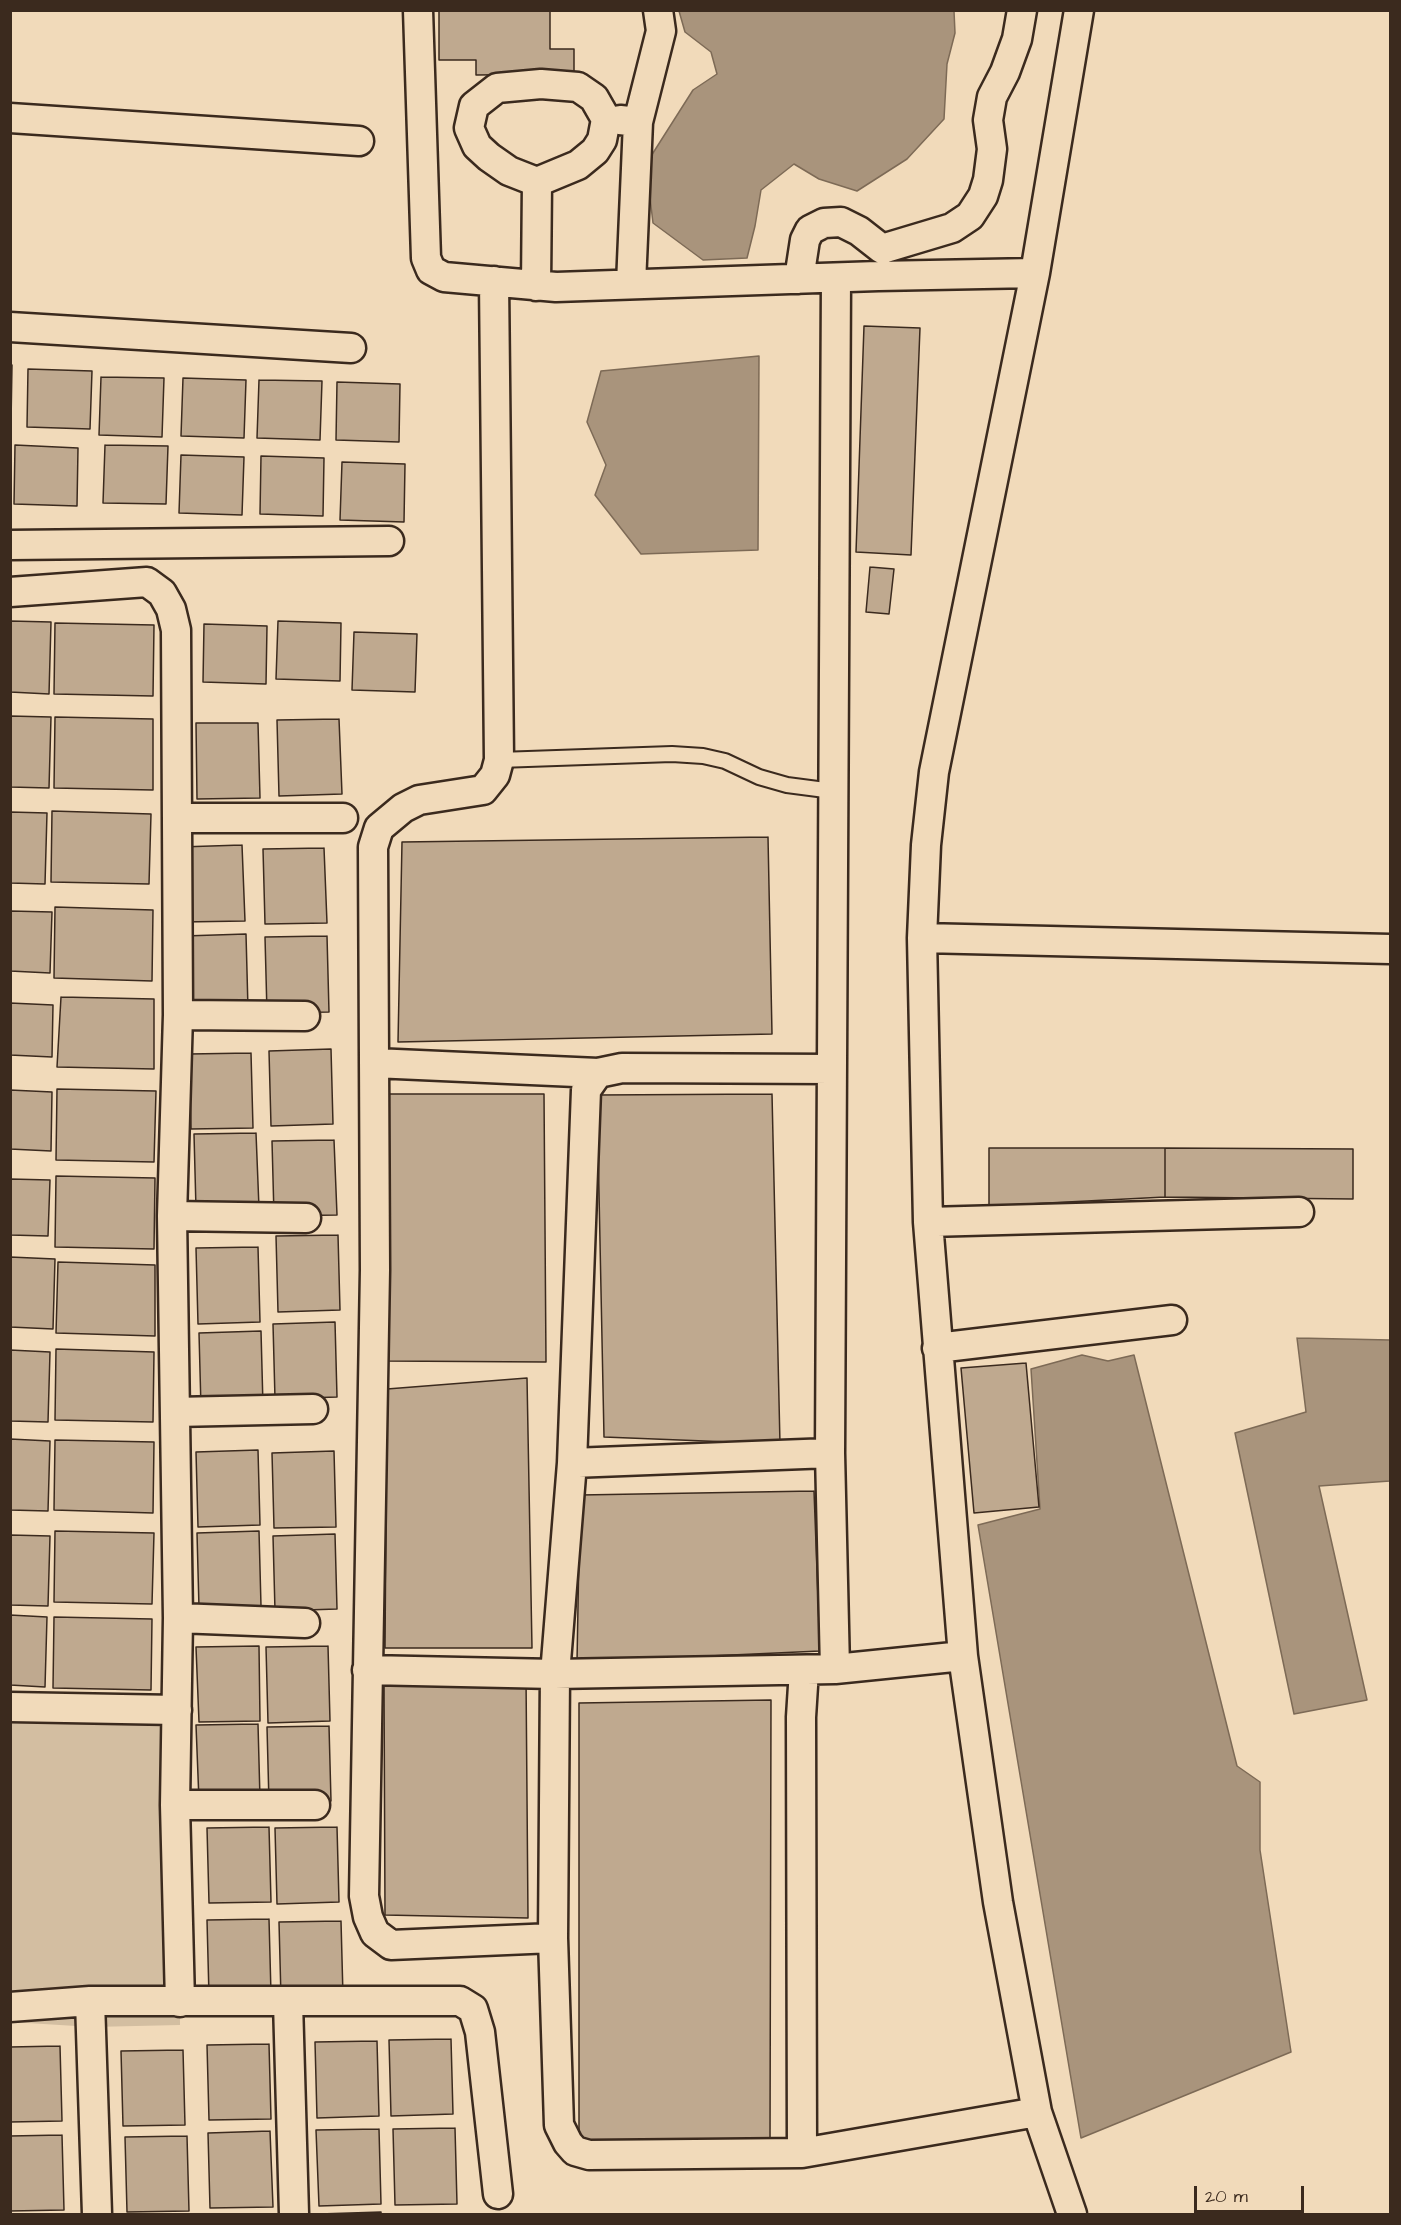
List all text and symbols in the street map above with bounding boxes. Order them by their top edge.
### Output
scale bar [1197,2174,1306,2212]
text: 20 m [1205,2184,1248,2209]

